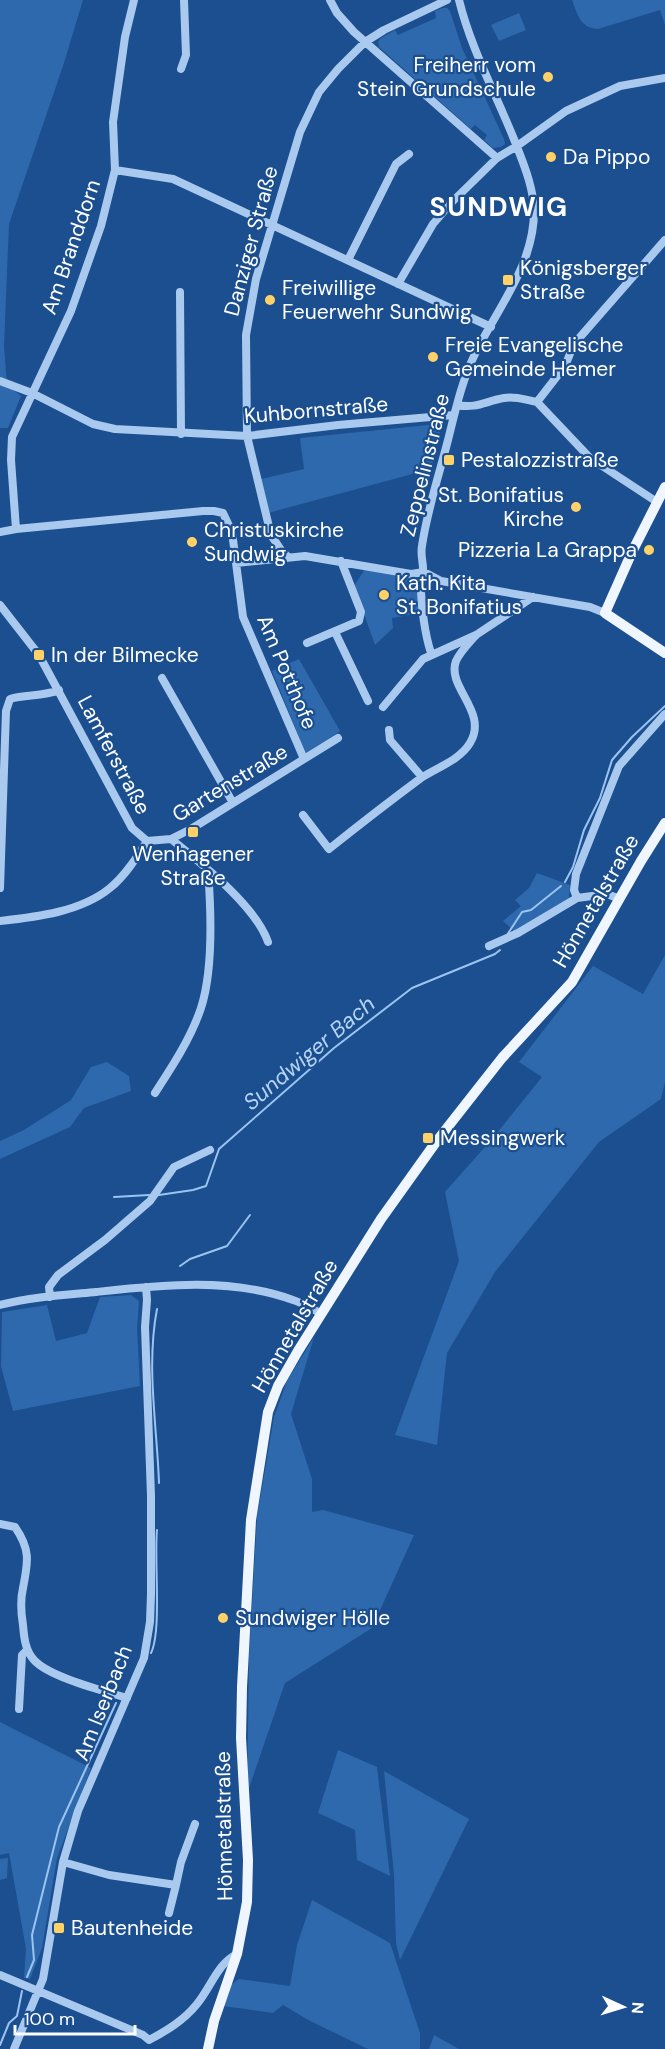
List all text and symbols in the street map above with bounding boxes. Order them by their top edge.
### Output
place label: Freiherr vom Stein Grundschule [357,51,536,103]
marker: Freiherr vom Stein Grundschule [541,70,555,84]
place label: Da Pippo [563,143,650,171]
marker: Da Pippo [544,150,558,164]
street label: Danziger Straße [218,163,285,319]
street label: Am Branddorn [35,176,107,318]
district label: SUNDWIG [429,189,569,224]
place label: Königsberger Straße [520,254,647,306]
marker: Königsberger Straße [501,273,515,287]
place label: Freiwillige Feuerwehr Sundwig [282,274,472,326]
marker: Freiwillige Feuerwehr Sundwig [263,293,277,307]
place label: Freie Evangelische Gemeinde Hemer [445,331,624,383]
marker: Freie Evangelische Gemeinde Hemer [426,350,440,364]
street label: Kuhbornstraße [243,390,389,430]
street label: Zeppelinstraße [394,391,456,539]
place label: Pestalozzistraße [461,446,619,474]
marker: Pestalozzistraße [442,453,456,467]
place label: St. Bonifatius Kirche [438,481,564,533]
marker: St. Bonifatius Kirche [569,500,583,514]
place label: Christuskirche Sundwig [204,516,344,568]
marker: Christuskirche Sundwig [185,535,199,549]
place label: Pizzeria La Grappa [458,536,637,564]
marker: Pizzeria La Grappa [642,543,656,557]
place label: Kath. Kita St. Bonifatius [396,569,522,621]
marker: Kath. Kita St. Bonifatius [377,588,391,602]
street label: Am Potthofe [250,611,324,733]
place label: In der Bilmecke [51,641,199,669]
marker: In der Bilmecke [32,648,46,662]
street label: Lamferstraße [71,691,157,819]
street label: Gartenstraße [167,737,293,828]
marker: Wenhagener Straße [186,825,200,839]
street label: Hönnetalstraße [546,829,646,973]
place label: Wenhagener Straße [132,840,254,892]
water label: Sundwiger Bach [237,989,381,1117]
place label: Messingwerk [440,1124,566,1152]
marker: Messingwerk [421,1131,435,1145]
street label: Hönnetalstraße [245,1254,345,1398]
place label: Sundwiger Hölle [235,1604,390,1632]
marker: Sundwiger Hölle [216,1611,230,1625]
street label: Am Iserbach [67,1641,139,1765]
street label: Hönnetalstraße [209,1751,239,1901]
place label: Bautenheide [71,1914,193,1942]
marker: Bautenheide [52,1921,66,1935]
north arrow [593,1977,653,2037]
scale bar [15,1998,135,2036]
text: N [627,2001,648,2015]
text: 100 m [24,2007,75,2031]

